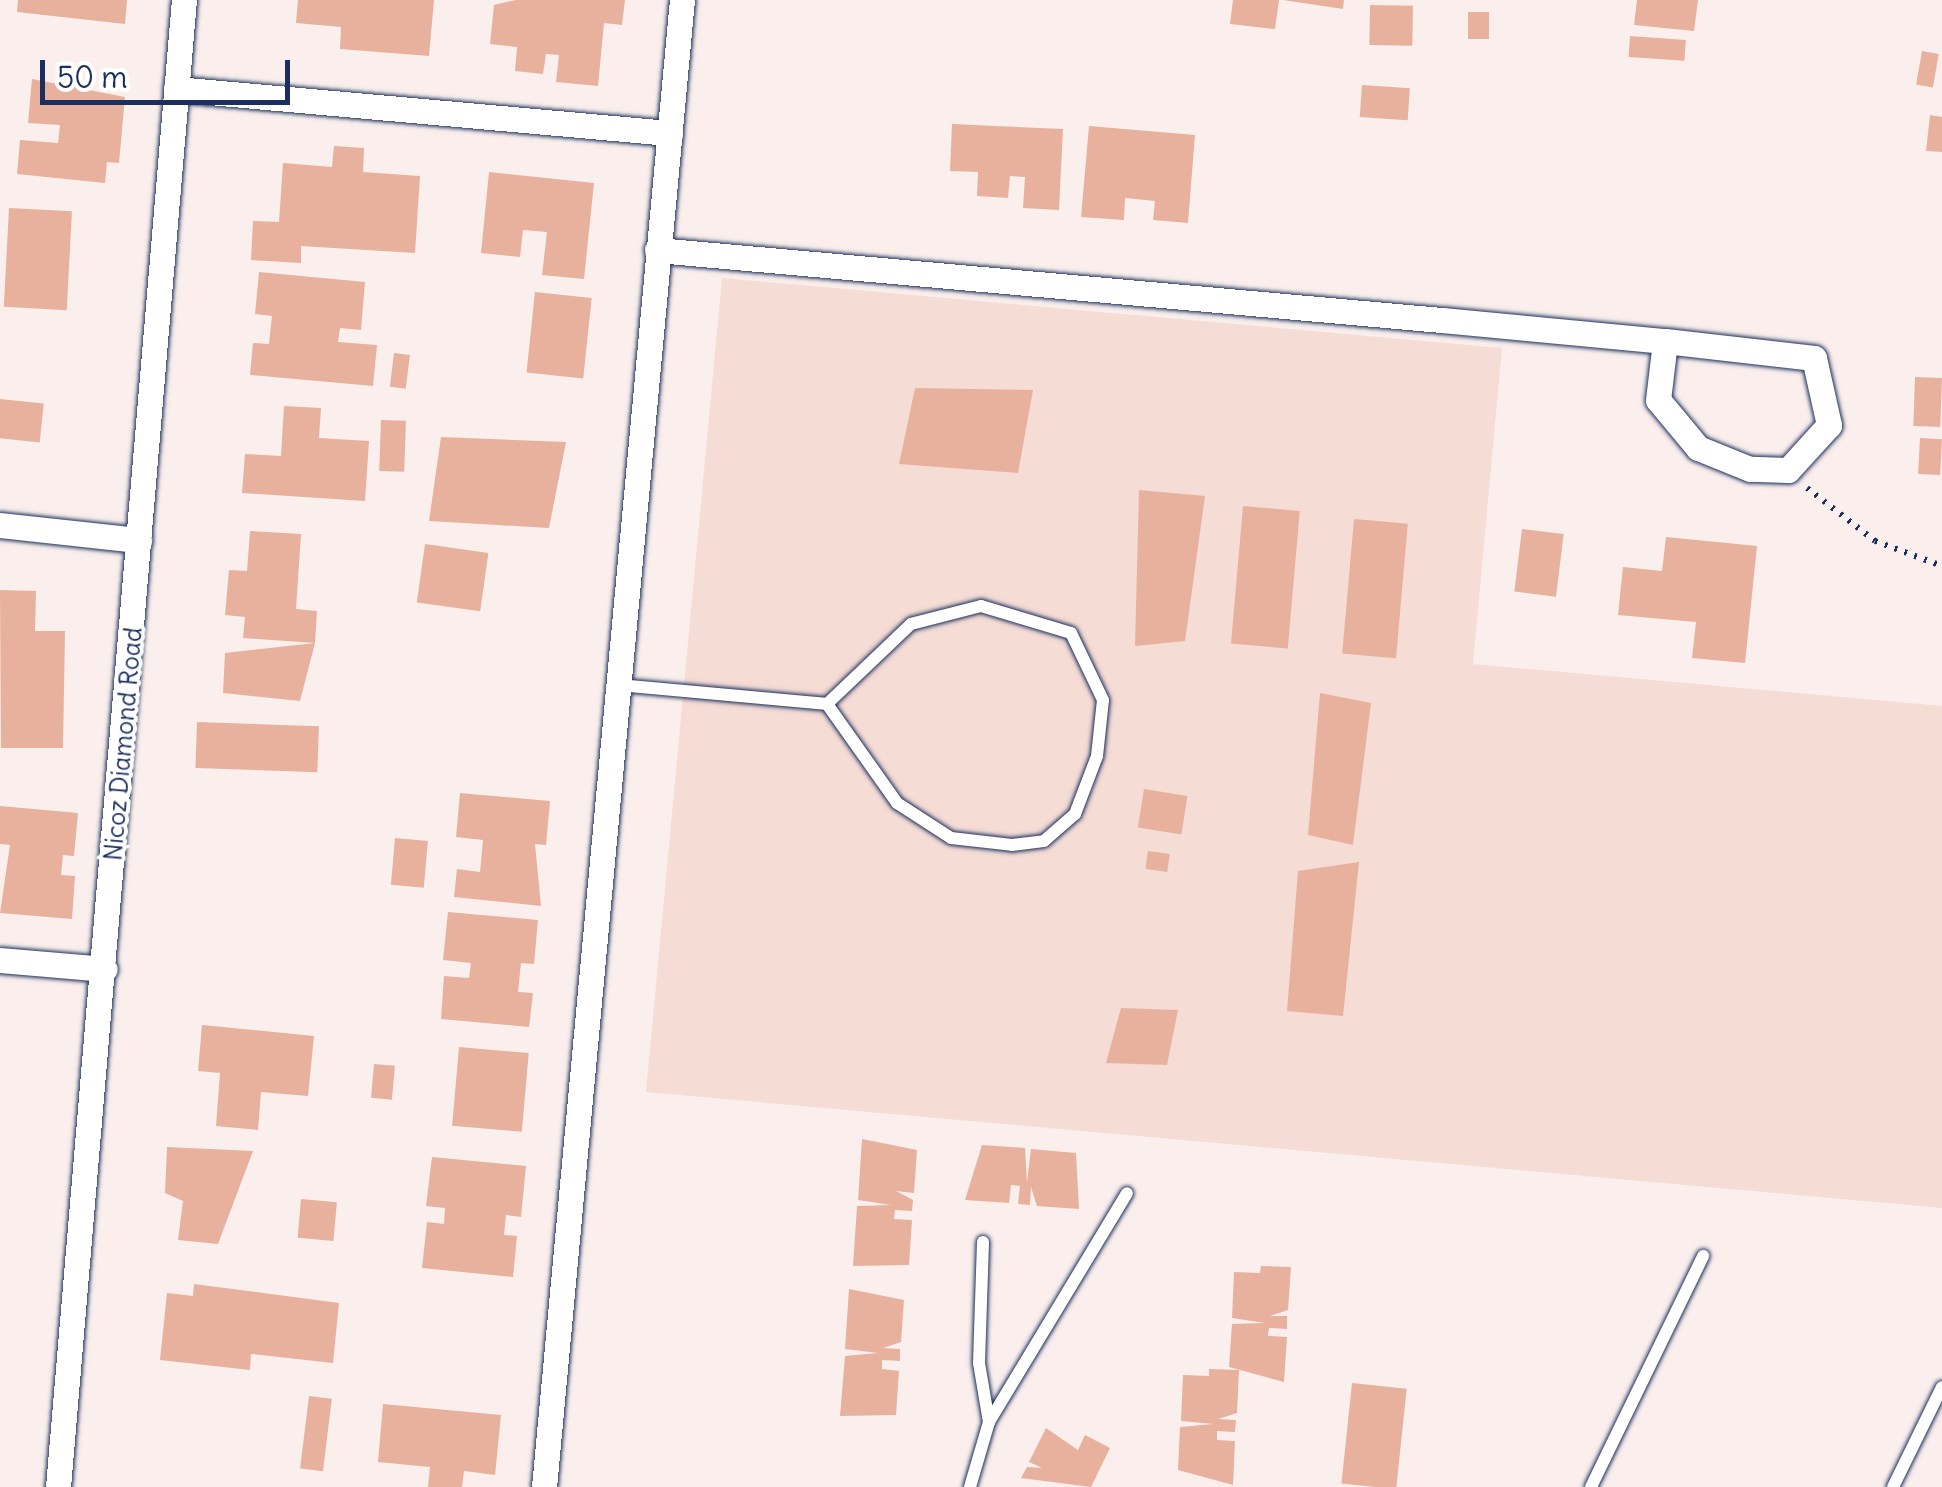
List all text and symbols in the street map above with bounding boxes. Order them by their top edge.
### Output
scale bar [45,40,295,102]
text: 50 m [57,58,127,96]
street label: Nicoz Diamond Road [98,626,148,862]

